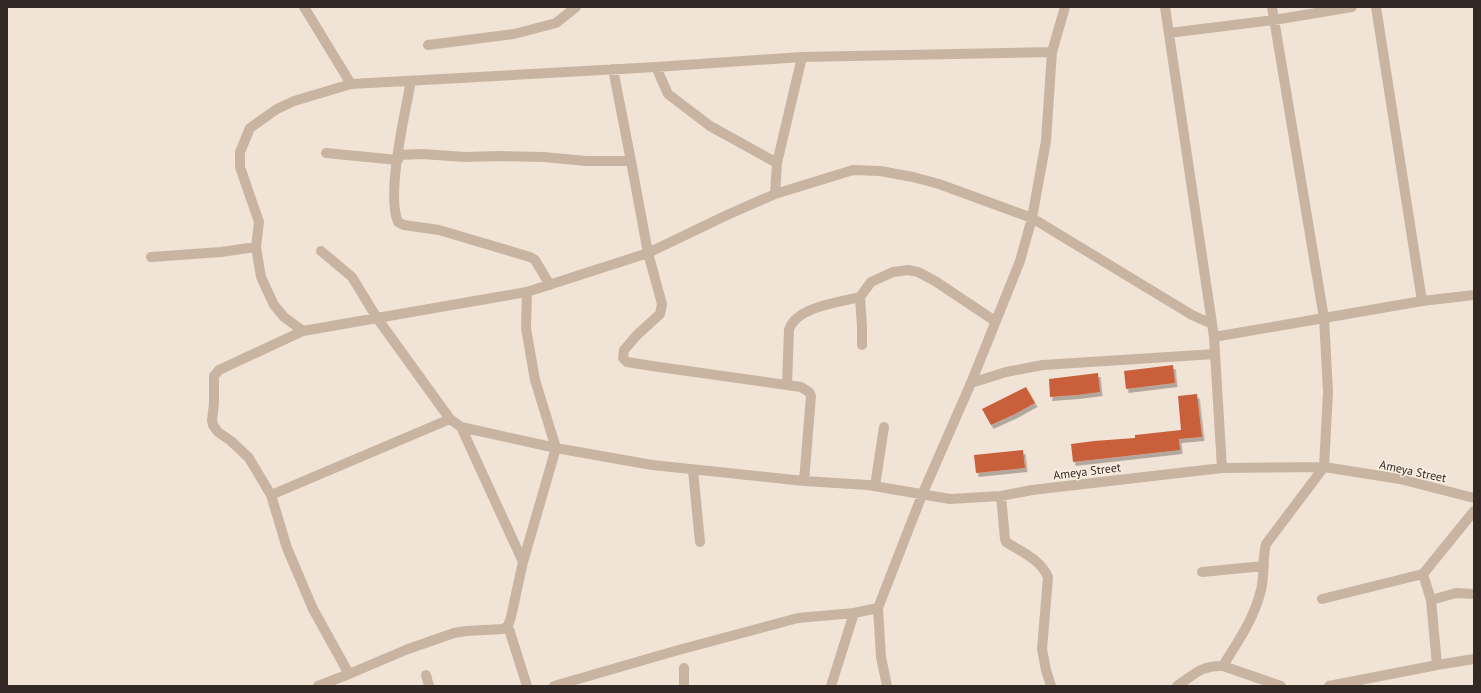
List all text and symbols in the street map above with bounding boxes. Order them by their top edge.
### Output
street label: Ameya Street [1378,457,1448,485]
street label: Ameya Street [1052,459,1122,483]

